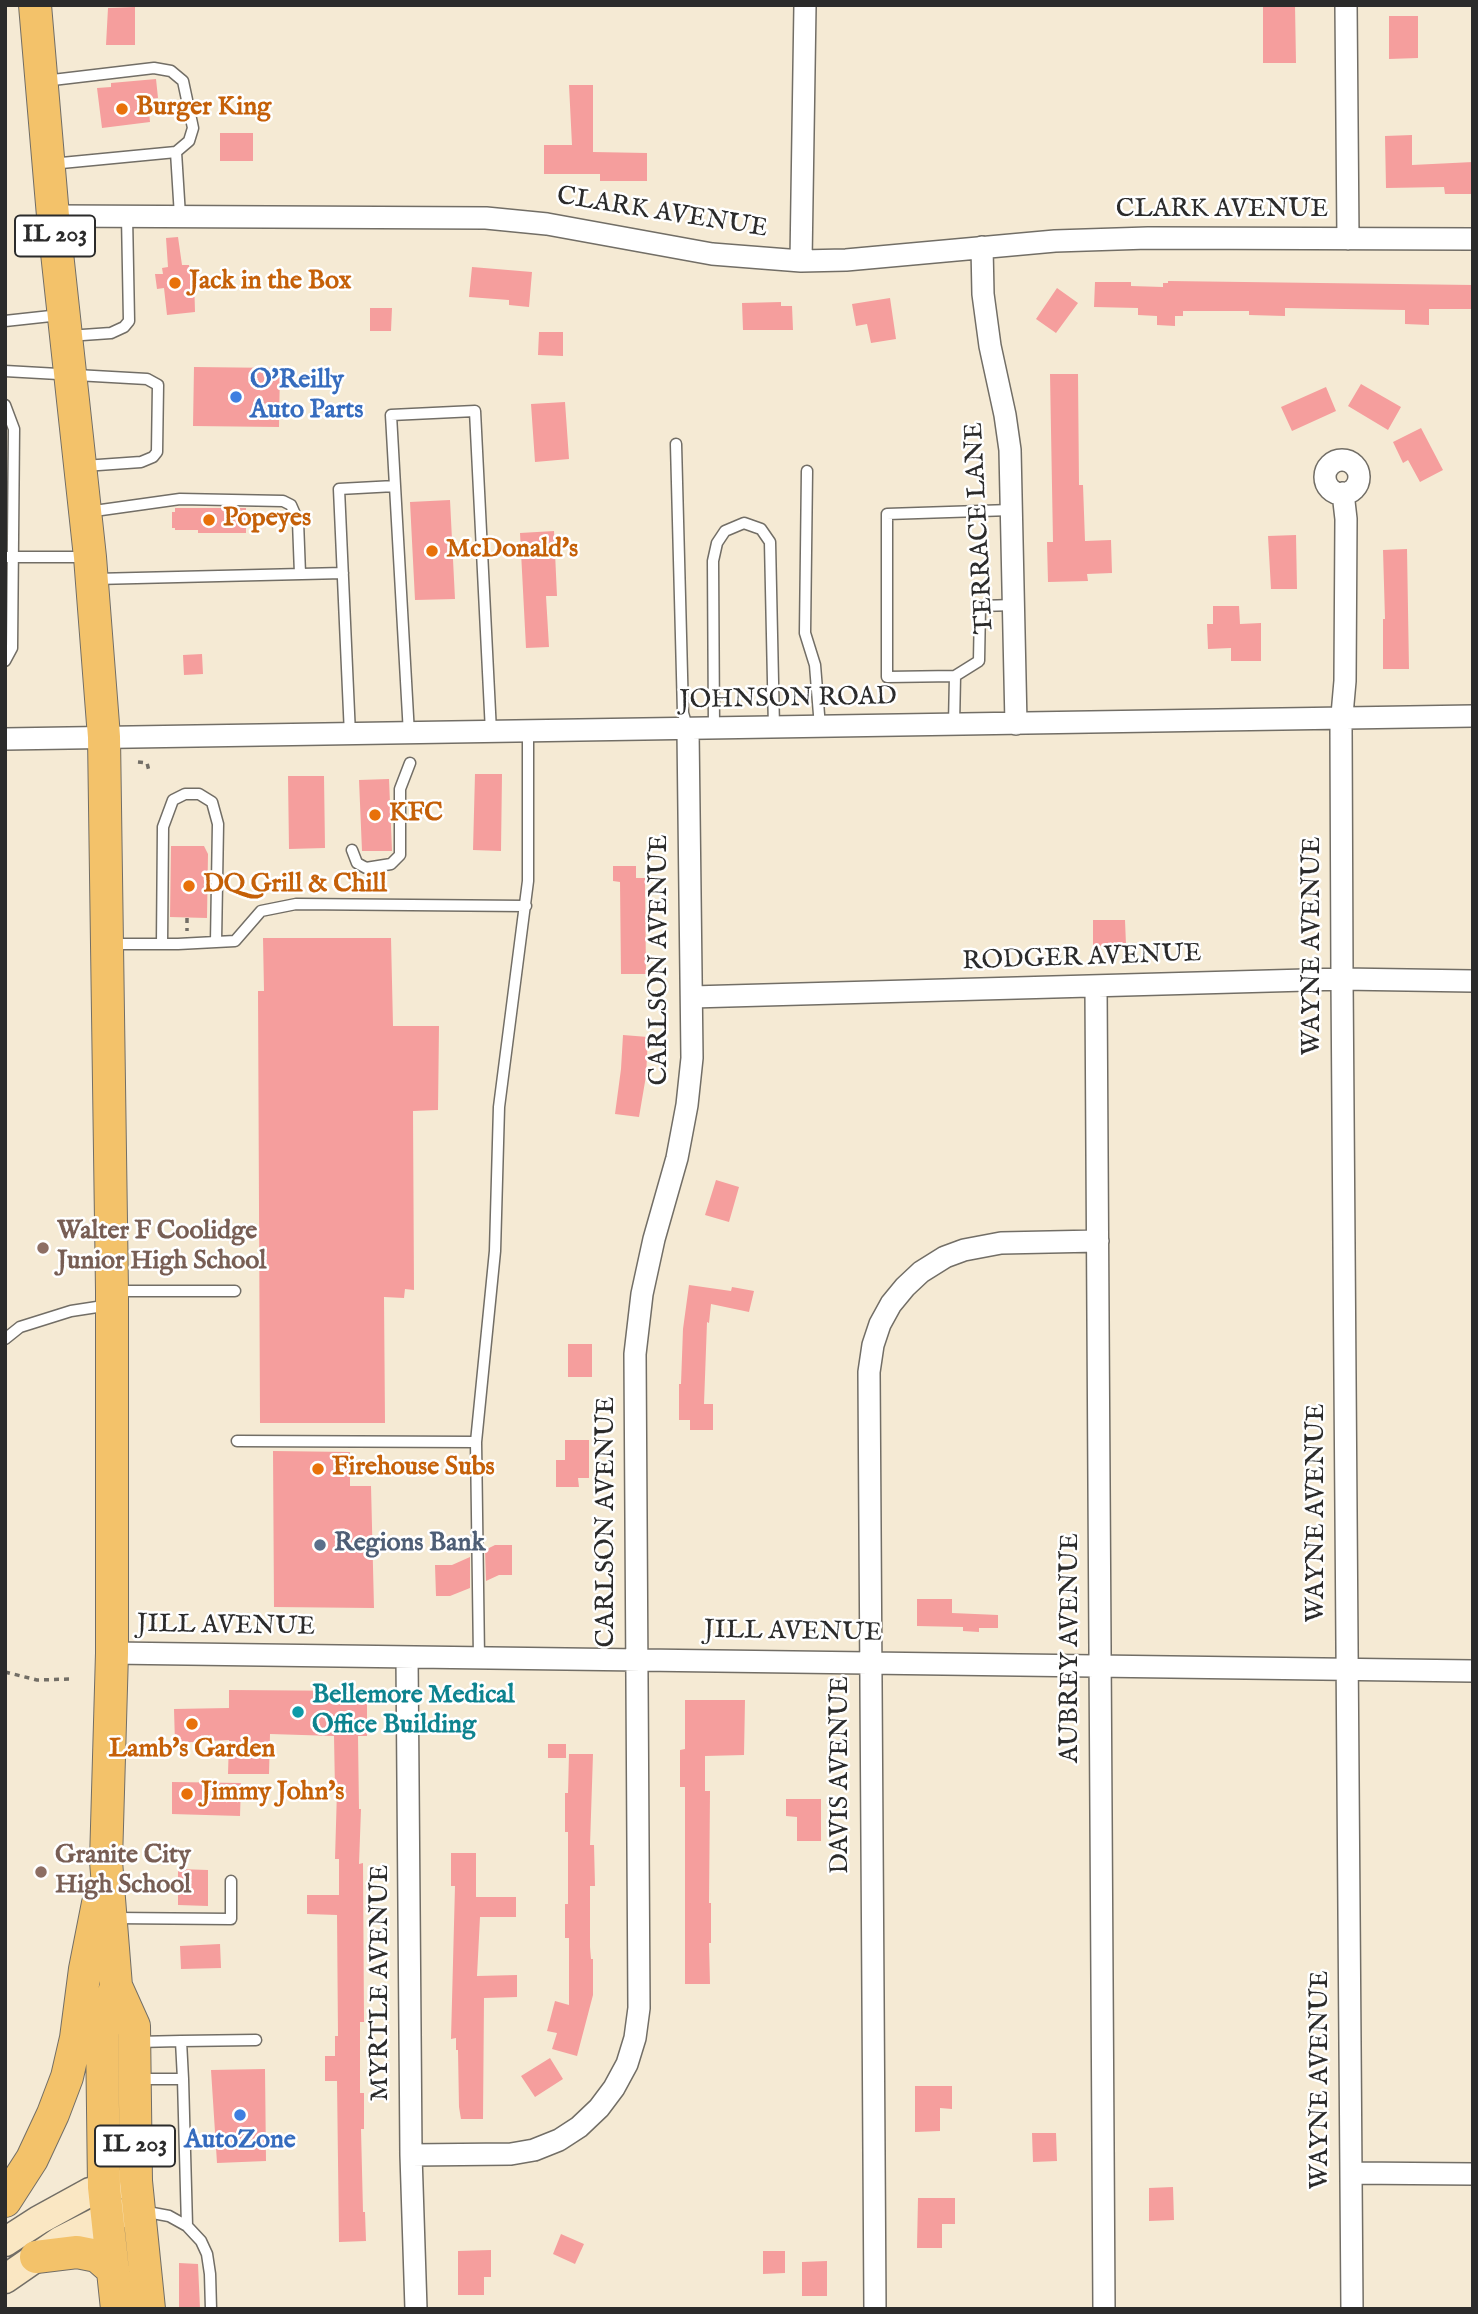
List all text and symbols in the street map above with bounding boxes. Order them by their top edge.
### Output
place label: Burger King [136,93,271,125]
marker: Burger King [114,101,130,117]
street label: CLARK AVENUE [555,182,769,246]
street label: CLARK AVENUE [1116,195,1328,227]
road number: IL 203 [15,216,95,256]
place label: Jack in the Box [189,267,351,299]
marker: Jack in the Box [167,275,183,291]
place label: O'Reilly Auto Parts [250,366,363,428]
marker: O'Reilly Auto Parts [228,389,244,405]
street label: TERRACE LANE [960,421,1002,635]
place label: Popeyes [223,504,311,536]
marker: Popeyes [201,512,217,528]
place label: McDonald's [446,535,578,567]
marker: McDonald's [424,543,440,559]
street label: JOHNSON ROAD [679,683,897,717]
place label: KFC [389,799,443,831]
marker: KFC [367,807,383,823]
street label: CARLSON AVENUE [645,835,677,1085]
street label: WAYNE AVENUE [1298,836,1330,1056]
place label: DQ Grill & Chill [203,870,387,902]
marker: DQ Grill & Chill [181,878,197,894]
street label: RODGER AVENUE [962,939,1202,979]
place label: Walter F Coolidge Junior High School [57,1217,266,1278]
marker: Walter F Coolidge Junior High School [35,1240,51,1256]
street label: CARLSON AVENUE [592,1397,624,1647]
street label: WAYNE AVENUE [1302,1403,1334,1623]
place label: Firehouse Subs [332,1453,495,1485]
marker: Firehouse Subs [310,1461,326,1477]
place label: Regions Bank [334,1529,485,1561]
street label: AUBREY AVENUE [1056,1533,1088,1763]
marker: Regions Bank [312,1537,328,1553]
street label: JILL AVENUE [137,1610,315,1644]
street label: JILL AVENUE [704,1616,882,1650]
street label: DAVIS AVENUE [826,1676,858,1874]
place label: Bellemore Medical Office Building [312,1681,515,1742]
marker: Bellemore Medical Office Building [290,1704,306,1720]
marker: Lamb's Garden [184,1716,200,1732]
place label: Lamb's Garden [109,1735,275,1767]
place label: Jimmy John's [201,1778,344,1810]
marker: Jimmy John's [179,1786,195,1802]
place label: Granite City High School [55,1841,191,1902]
marker: Granite City High School [33,1864,49,1880]
street label: MYRTLE AVENUE [366,1865,398,2101]
street label: WAYNE AVENUE [1306,1970,1338,2190]
marker: AutoZone [232,2107,248,2123]
road number: IL 203 [95,2126,175,2166]
place label: AutoZone [184,2126,296,2158]

